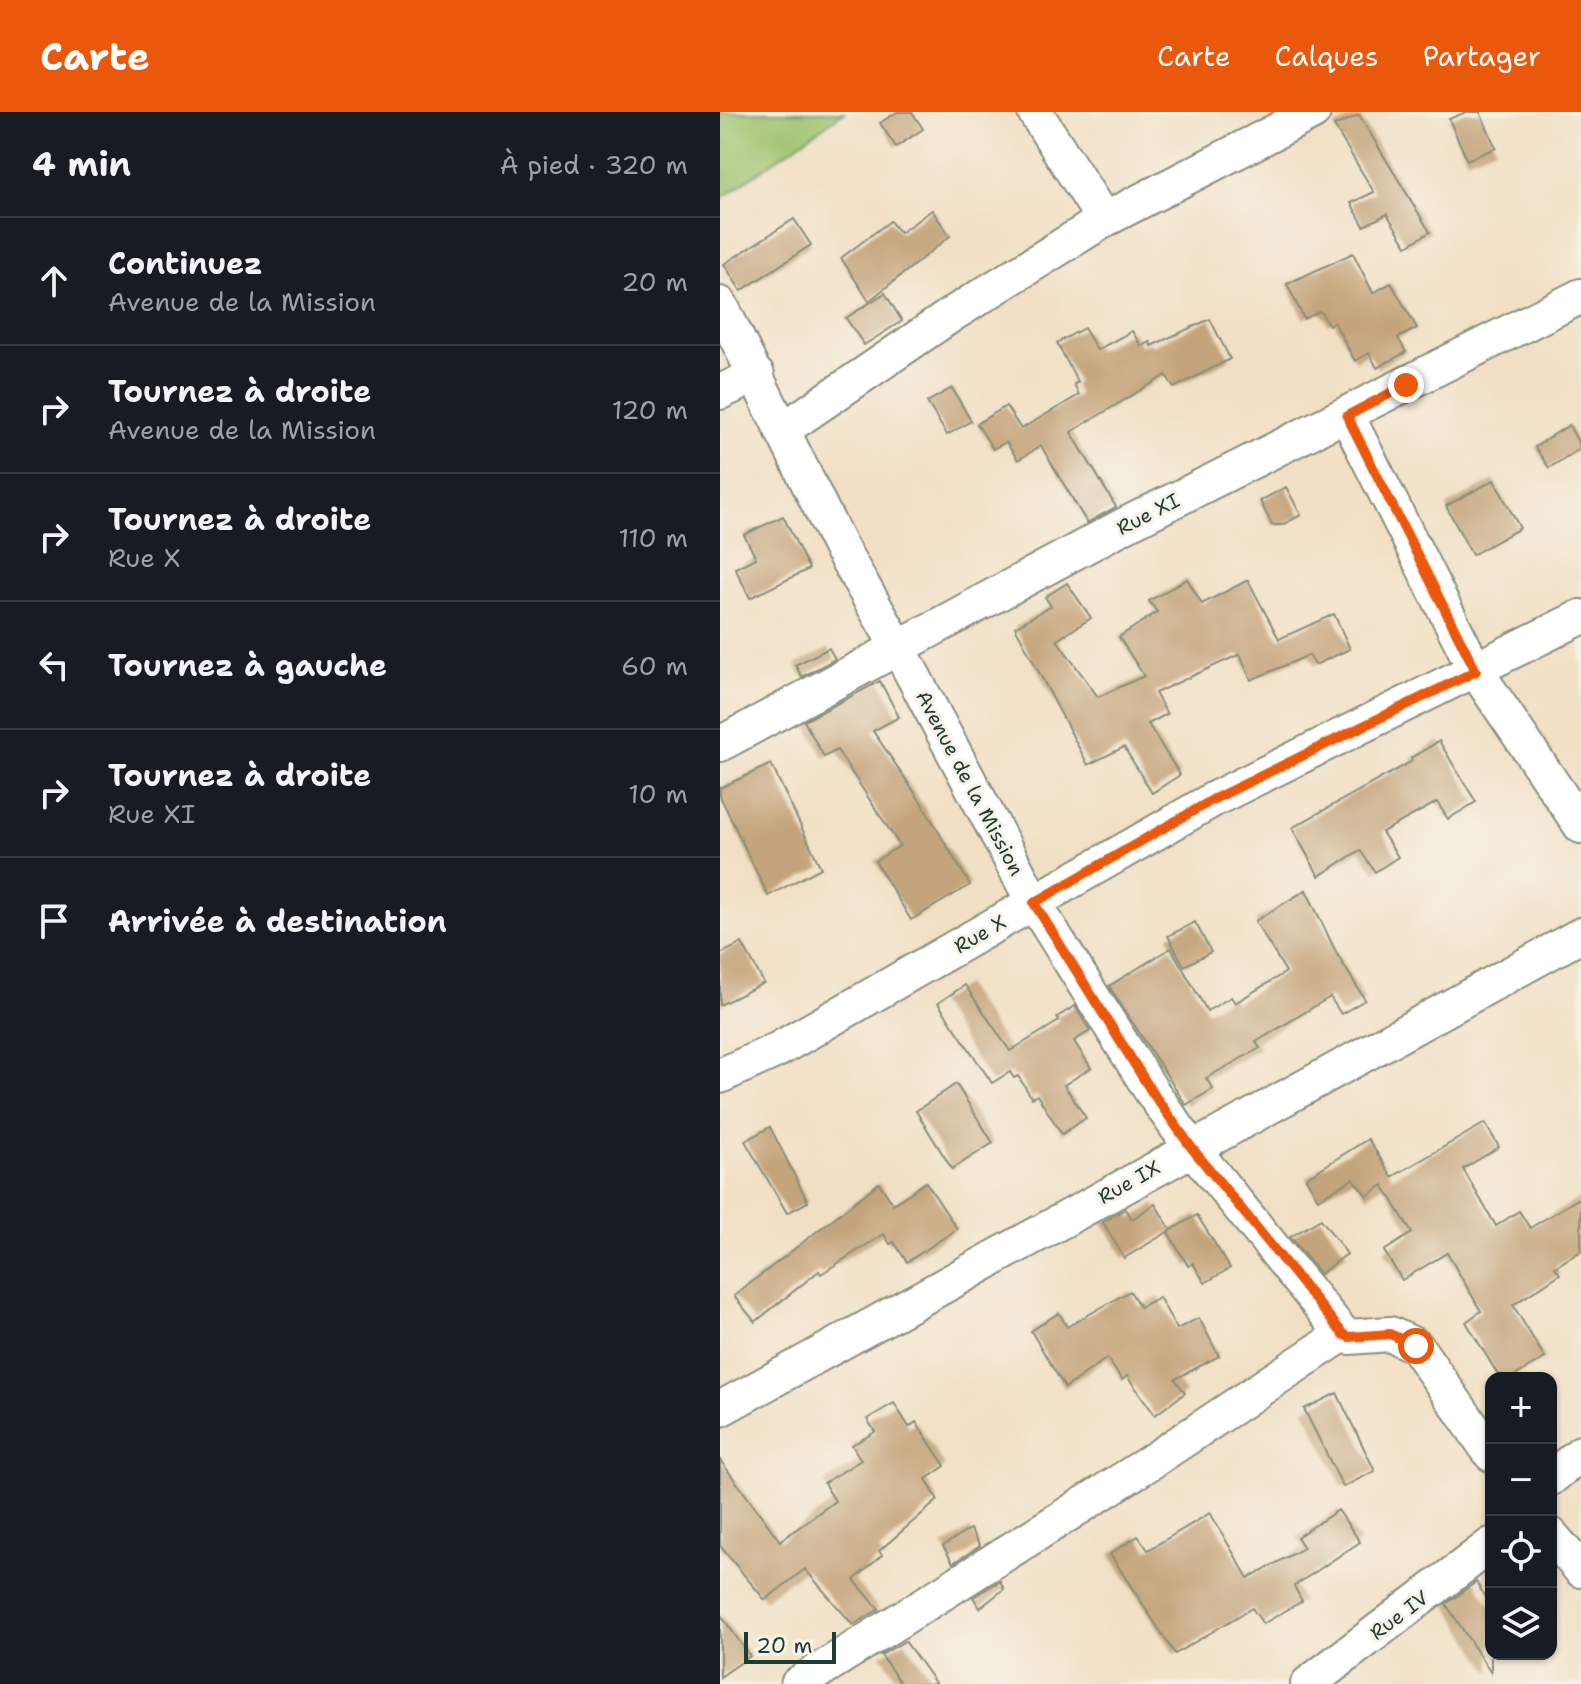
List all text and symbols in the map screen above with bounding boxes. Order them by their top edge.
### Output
text: Carte [40,31,150,82]
text: Carte [1157,37,1230,75]
text: Calques [1274,37,1379,75]
text: Partager [1423,37,1541,75]
text: 4 min [32,141,131,187]
text: À pied · 320 m [500,147,688,182]
text: Continuez [108,243,263,284]
icon: ahead [32,259,76,303]
text: 20 m [621,264,688,299]
text: Avenue de la Mission [108,284,376,319]
route end [1388,367,1424,403]
text: Tournez à droite [108,371,371,412]
icon: right [32,387,76,431]
text: 120 m [612,392,688,427]
text: Avenue de la Mission [108,412,376,447]
street label: Rue XI [1112,487,1184,541]
text: Tournez à droite [108,499,371,540]
icon: right [32,515,76,559]
text: 110 m [618,520,688,555]
text: Rue X [108,540,181,575]
icon: left [32,643,76,687]
text: Tournez à gauche [108,645,387,686]
text: 60 m [621,648,688,683]
street label: Avenue de la Mission [910,686,1030,880]
text: Tournez à droite [108,755,371,796]
icon: right [32,771,76,815]
text: 10 m [628,776,688,811]
text: Rue XI [108,796,195,831]
icon: arrive [32,899,76,943]
text: Arrivée à destination [108,901,447,942]
street label: Rue X [949,909,1011,959]
street label: Rue IX [1093,1154,1165,1210]
route start [1398,1328,1434,1364]
map controls [1485,1372,1557,1660]
button: + [1485,1372,1557,1444]
button: − [1485,1444,1557,1516]
button: locate [1485,1516,1557,1588]
street label: Rue IV [1364,1584,1434,1646]
button: layers [1485,1588,1557,1660]
scale bar [744,1628,836,1664]
text: 20 m [756,1631,813,1660]

